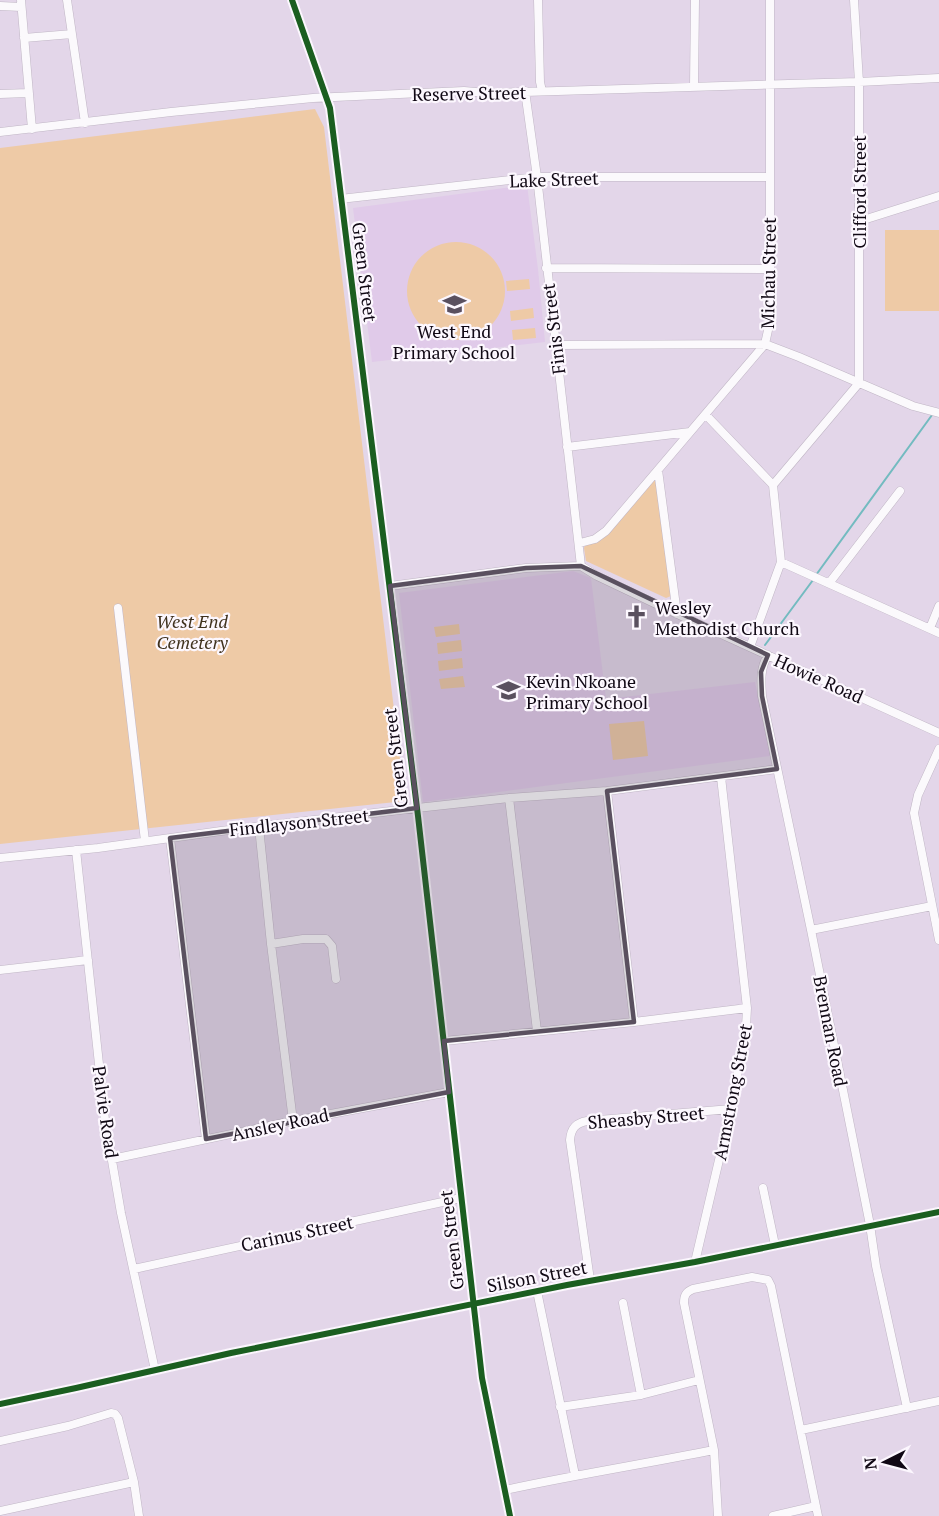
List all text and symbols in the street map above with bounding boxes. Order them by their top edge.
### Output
street label: Reserve Street [412,80,527,106]
street label: Clifford Street [847,135,871,249]
street label: Lake Street [509,165,599,193]
street label: Michau Street [755,217,781,329]
street label: Green Street [347,221,383,324]
street label: Finis Street [535,282,570,376]
school or university icon: West End Primary School [441,292,467,318]
place label: West End Primary School [393,319,515,364]
place label: Wesley Methodist Church [655,595,800,640]
church icon: Wesley Methodist Church [624,604,650,630]
park label: West End Cemetery [156,609,228,654]
street label: Howie Road [771,648,867,708]
place label: Kevin Nkoane Primary School [526,669,648,714]
school or university icon: Kevin Nkoane Primary School [495,678,521,704]
street label: Green Street [377,706,413,809]
street label: Findlayson Street [228,803,370,841]
street label: Brennan Road [808,973,854,1089]
street label: Armstrong Street [707,1021,757,1162]
street label: Palvie Road [88,1064,124,1160]
street label: Sheasby Street [587,1100,706,1134]
street label: Ansley Road [229,1102,331,1146]
street label: Green Street [433,1188,469,1291]
street label: Carinus Street [239,1209,356,1257]
street label: Silson Street [485,1254,589,1297]
north arrow [855,1432,915,1492]
text: N [859,1456,882,1471]

